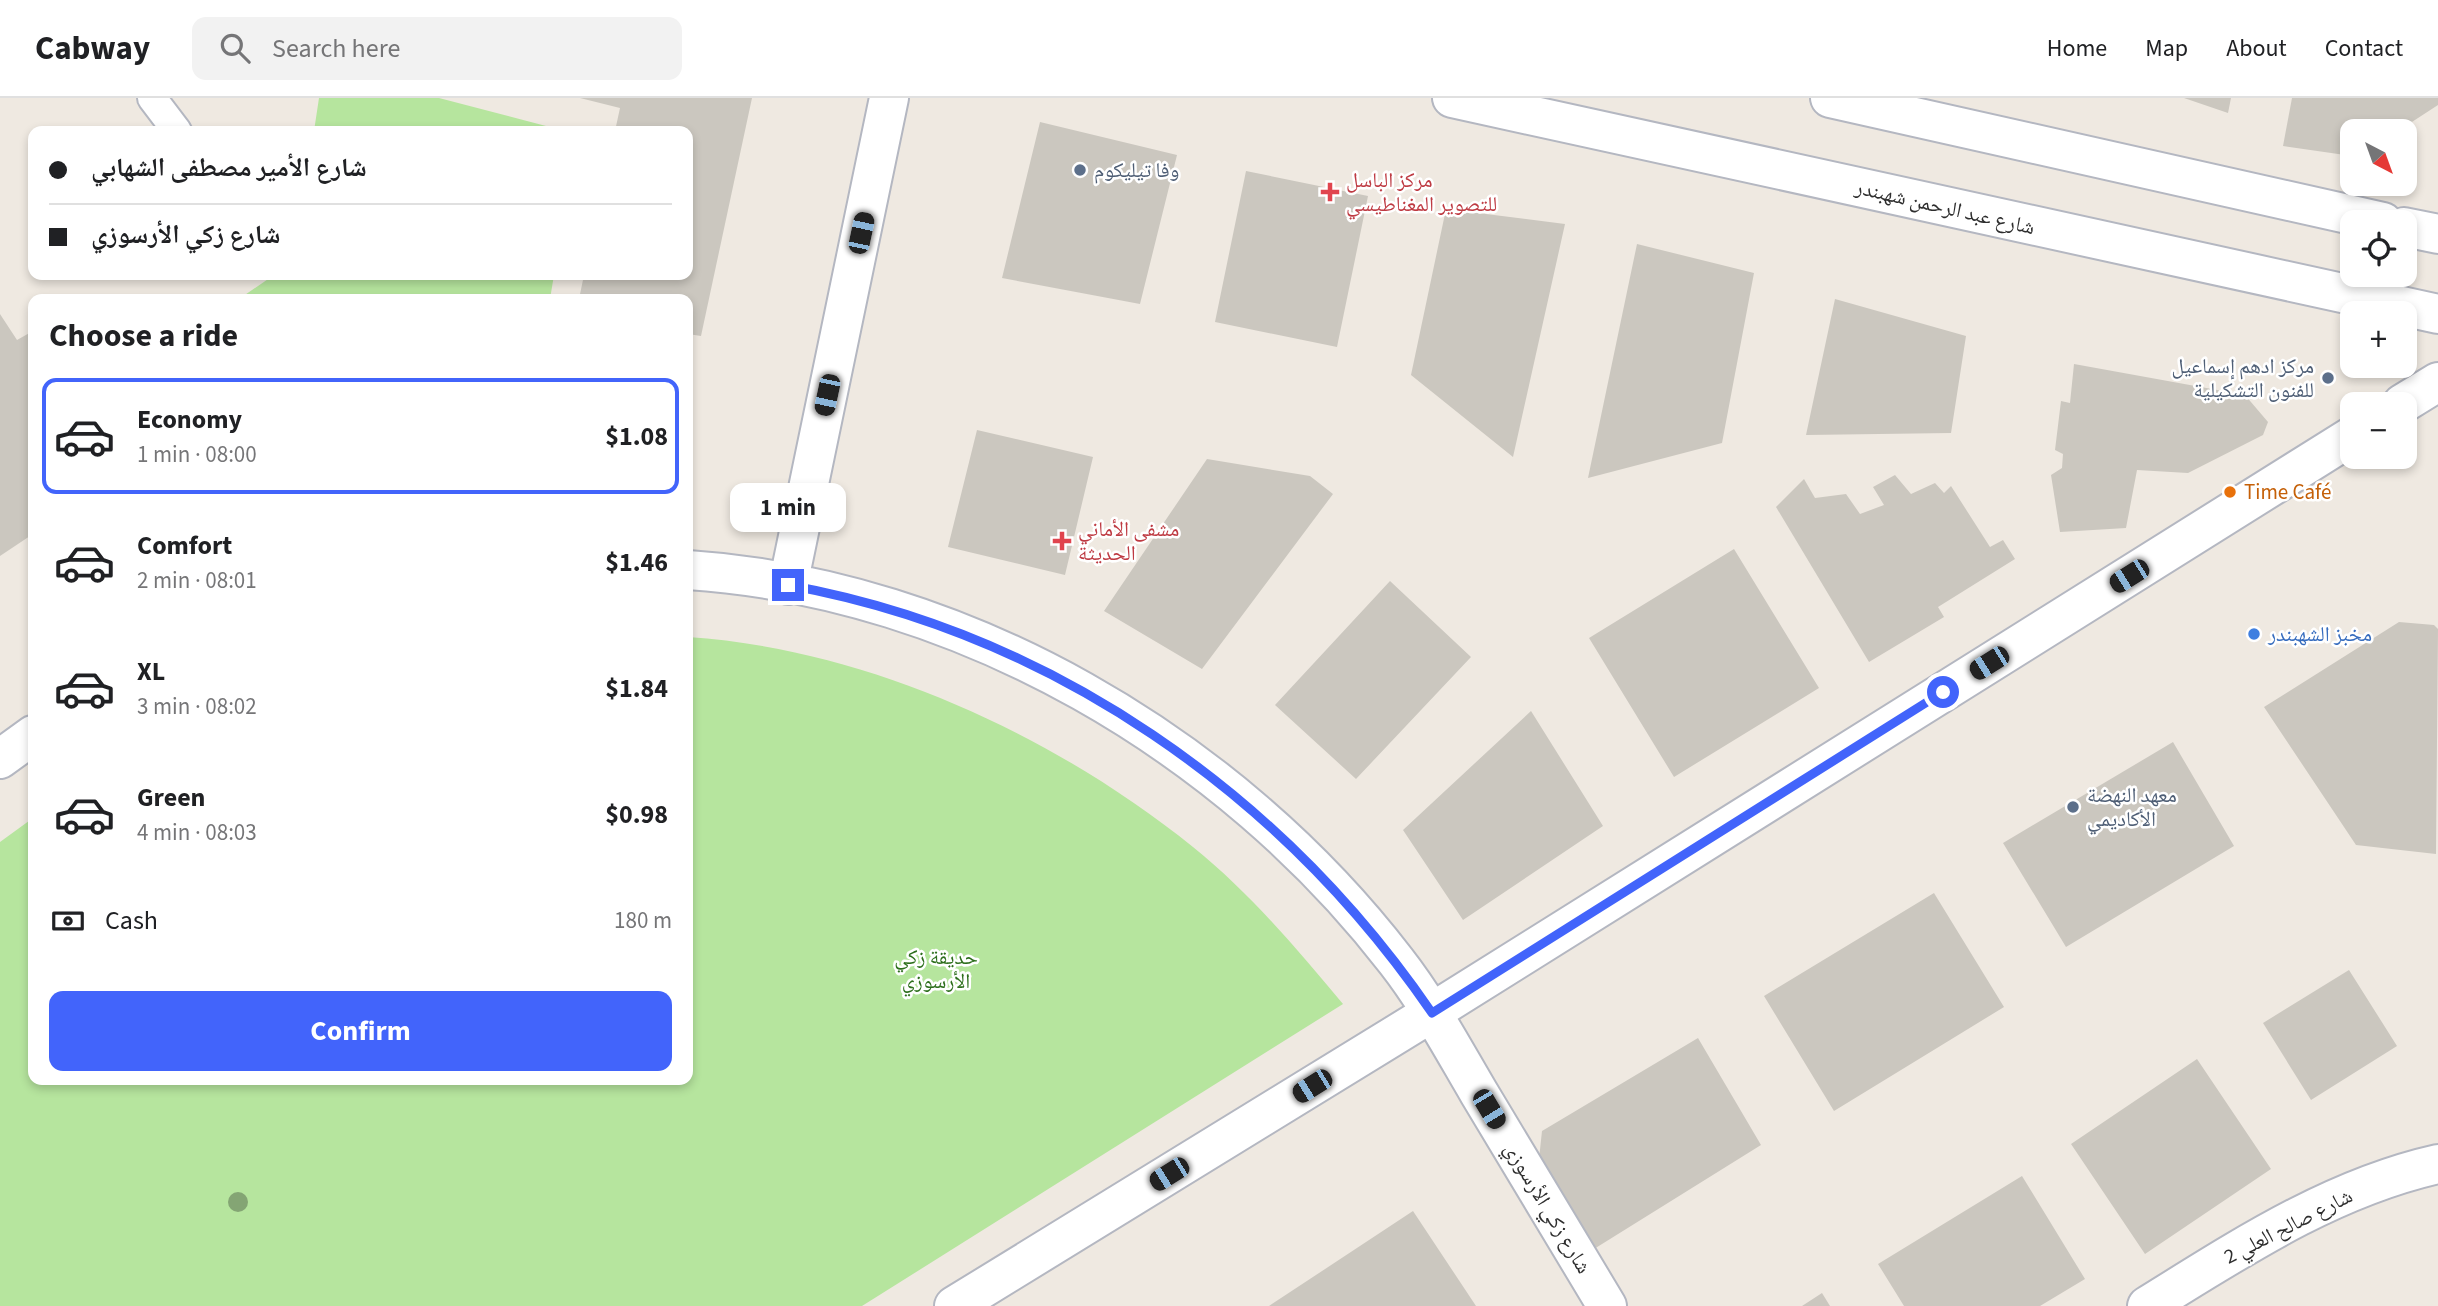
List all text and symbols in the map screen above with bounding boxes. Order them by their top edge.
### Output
search box [192,17,682,80]
text: Cabway [35,25,150,72]
icon: search [216,29,254,67]
text: Search here [272,30,400,67]
text: Home [2047,31,2107,66]
text: Map [2145,31,2188,66]
text: About [2226,31,2287,66]
text: Contact [2325,31,2403,66]
north arrow [2340,119,2417,196]
map controls [2340,119,2417,469]
text: شارع الأمير مصطفى الشهابي [91,149,367,186]
place label: وفا تيليكوم [1094,155,1179,185]
marker: وفا تيليكوم [1072,162,1088,178]
place label: مركز الباسل للتصوير المغناطيسي [1346,165,1497,220]
street label: شارع عبد الرحمن شهبندر [1851,172,2038,242]
marker: مركز الباسل للتصوير المغناطيسي [1320,182,1340,202]
car [847,210,876,256]
button: locate [2340,210,2417,287]
text: شارع زكي الأرسوزي [91,216,280,253]
button: + [2340,301,2417,378]
text: Choose a ride [49,313,238,359]
place label: مركز ادهم إسماعيل للفنون التشكيلية [2172,351,2314,405]
marker: مركز ادهم إسماعيل للفنون التشكيلية [2320,370,2336,386]
car [813,372,842,418]
button: − [2340,392,2417,469]
text: Economy [137,401,242,438]
icon: car [53,405,116,468]
text: $1.08 [605,418,668,455]
text: 1 min · 08:00 [137,438,257,471]
place label: Time Café [2244,477,2331,507]
callout: 1 min [730,484,846,532]
marker: Time Café [2222,484,2238,500]
text: 1 min [760,491,816,524]
place label: مشفى الأماني الحديثة [1078,514,1179,568]
text: Comfort [137,527,232,564]
icon: car [53,531,116,594]
marker: مشفى الأماني الحديثة [1052,531,1072,551]
text: $1.46 [605,544,668,581]
car [2106,556,2153,596]
text: 2 min · 08:01 [137,564,257,597]
route end [772,569,804,601]
place label: مخبز الشهبندر [2267,619,2372,649]
marker: مخبز الشهبندر [2246,626,2262,642]
car [1966,643,2013,683]
text: XL [137,653,165,690]
icon: car [53,657,116,720]
text: $1.84 [605,670,668,707]
route start [1927,676,1959,708]
text: 3 min · 08:02 [137,690,257,723]
text: Green [137,779,205,816]
place label: معهد النهضة الأكاديمي [2087,780,2177,835]
icon: car [53,783,116,846]
text: $0.98 [605,796,668,833]
marker: معهد النهضة الأكاديمي [2065,799,2081,815]
text: 4 min · 08:03 [137,816,257,849]
icon: cash [49,902,87,940]
text: Cash [105,902,158,939]
text: 180 m [614,904,672,937]
park label: حديقة زكي الأرسوزي [894,942,978,997]
button: Confirm [49,991,672,1071]
car [1289,1066,1336,1106]
car [1470,1086,1509,1132]
street label: شارع زكي الأرسوزي [1496,1137,1599,1280]
car [1146,1154,1193,1194]
street label: شارع صالح العلي 2 [2218,1181,2358,1273]

